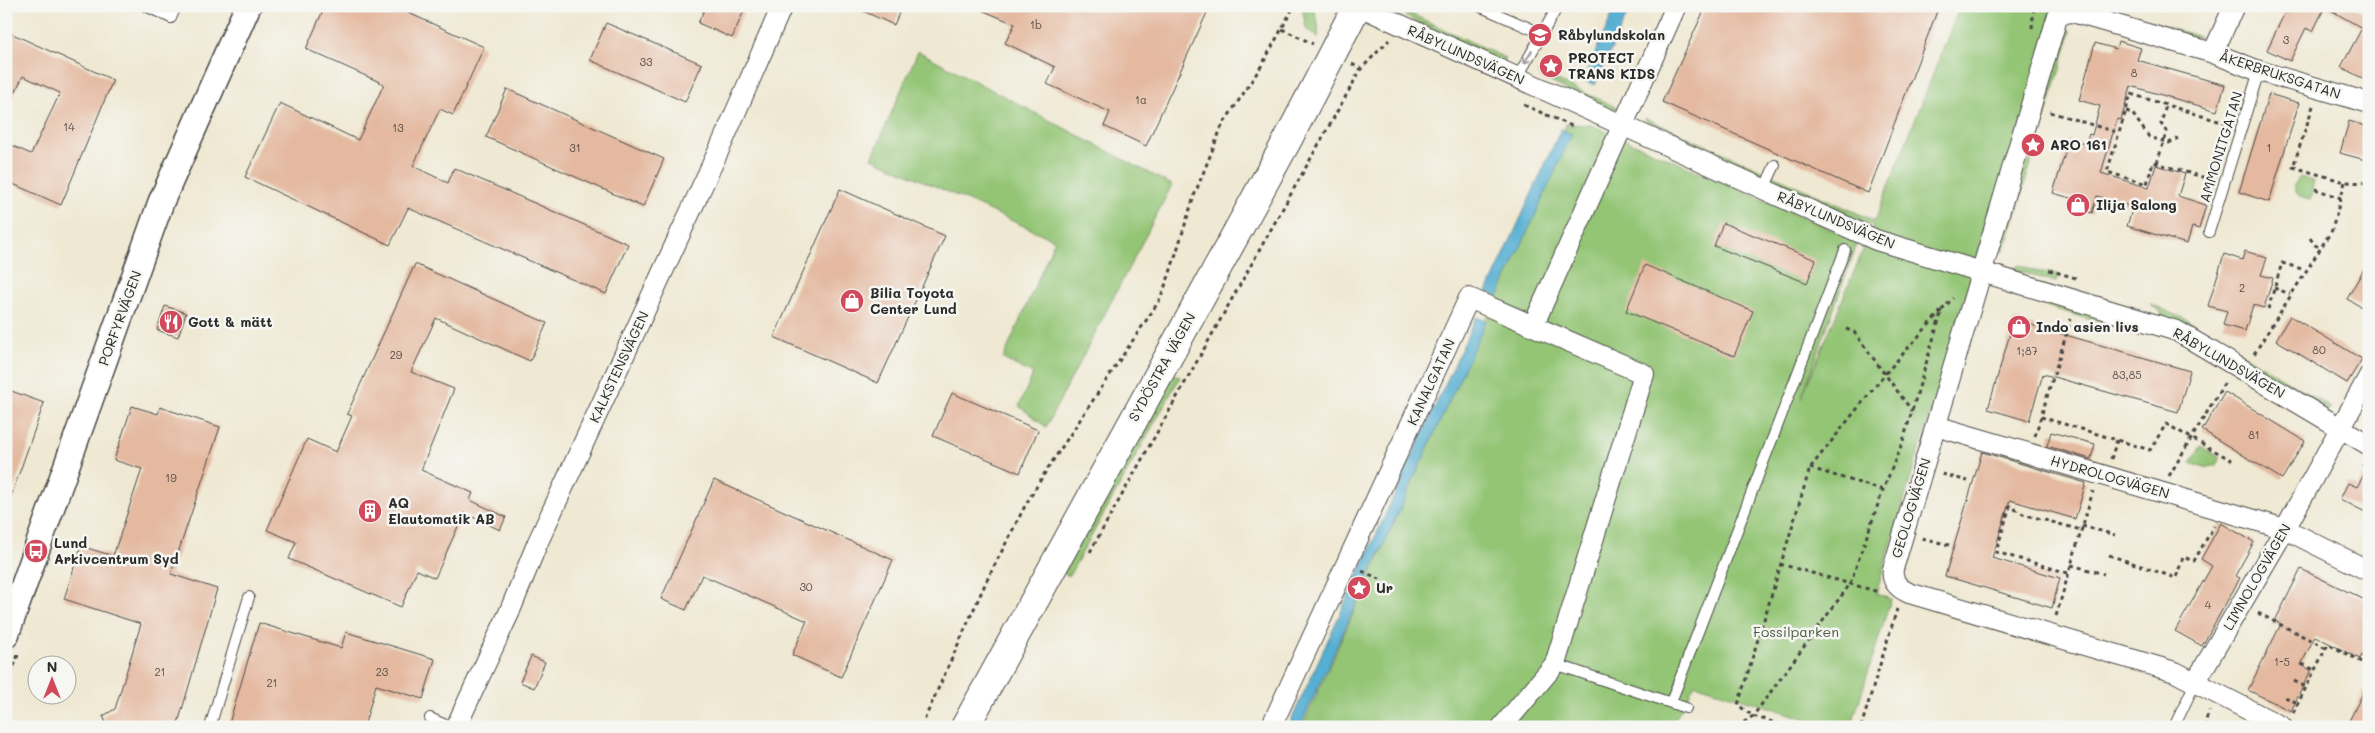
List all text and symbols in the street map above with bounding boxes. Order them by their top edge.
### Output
house number: 1b [1030,17,1042,32]
street label: RÅBYLUNDSVÄGEN [1405,20,1528,89]
school or university icon: Råbylundskolan [1527,22,1553,48]
place label: Råbylundskolan [1558,25,1665,44]
house number: 3 [2283,32,2290,47]
street label: ÅKERBRUKSGATAN [2217,46,2343,103]
place label: PROTECT TRANS KIDS [1568,48,1655,83]
one-way arrow [1523,49,1533,63]
place icon: PROTECT TRANS KIDS [1538,53,1564,79]
house number: 33 [640,54,653,69]
house number: 8 [2131,65,2138,80]
street label: AMMONITGATAN [2195,89,2246,205]
house number: 1a [1135,92,1147,107]
house number: 14 [63,119,75,134]
house number: 13 [392,120,404,135]
place icon: ARO 161 [2020,132,2046,158]
place label: ARO 161 [2050,135,2107,154]
house number: 31 [569,140,581,155]
house number: 1 [2267,140,2271,155]
street label: RÅBYLUNDSVÄGEN [1774,186,1898,253]
shop icon: Ilija Salong [2065,192,2091,218]
place label: Ilija Salong [2096,195,2177,214]
street label: PORFYRVÄGEN [94,268,146,368]
house number: 2 [2239,280,2245,295]
place label: Bilia Toyota Center Lund [870,283,957,318]
shop icon: Bilia Toyota Center Lund [839,288,865,314]
street label: KALKSTENSVÄGEN [584,308,653,426]
restaurant icon: Gott & mätt [158,309,184,335]
street label: SYDÖSTRA VÄGEN [1124,309,1199,425]
place label: Gott & mätt [188,312,272,331]
shop icon: Indo asien livs [2006,314,2032,340]
place label: Indo asien livs [2036,317,2139,336]
street label: RÅBYLUNDSVÄGEN [2170,323,2289,402]
street label: KANALGATAN [1402,335,1459,428]
house number: 80 [2312,342,2326,357]
house number: 1;87 [2016,343,2038,358]
house number: 29 [390,347,403,362]
house number: 83,85 [2112,367,2142,382]
house number: 81 [2248,427,2260,442]
street label: HYDROLOGVÄGEN [2048,450,2172,503]
street label: GEOLOGVÄGEN [1886,456,1935,560]
house number: 19 [165,470,177,485]
place label: AQ Elautomatik AB [388,493,495,528]
building icon: AQ Elautomatik AB [357,498,383,524]
street label: LIMNOLOGVÄGEN [2218,520,2295,634]
place label: Lund Arkivcentrum Syd [54,533,179,568]
bus stop icon: Lund Arkivcentrum Syd [23,538,49,564]
place icon: Ur [1346,575,1372,601]
place label: Ur [1376,578,1393,597]
house number: 30 [799,579,813,594]
house number: 4 [2205,597,2212,612]
park label: Fossilparken [1753,622,1839,641]
house number: 1-5 [2274,654,2290,669]
north arrow [28,656,78,706]
text: N [47,657,57,676]
house number: 21 [154,664,166,679]
house number: 23 [376,664,389,679]
house number: 21 [266,675,278,690]

